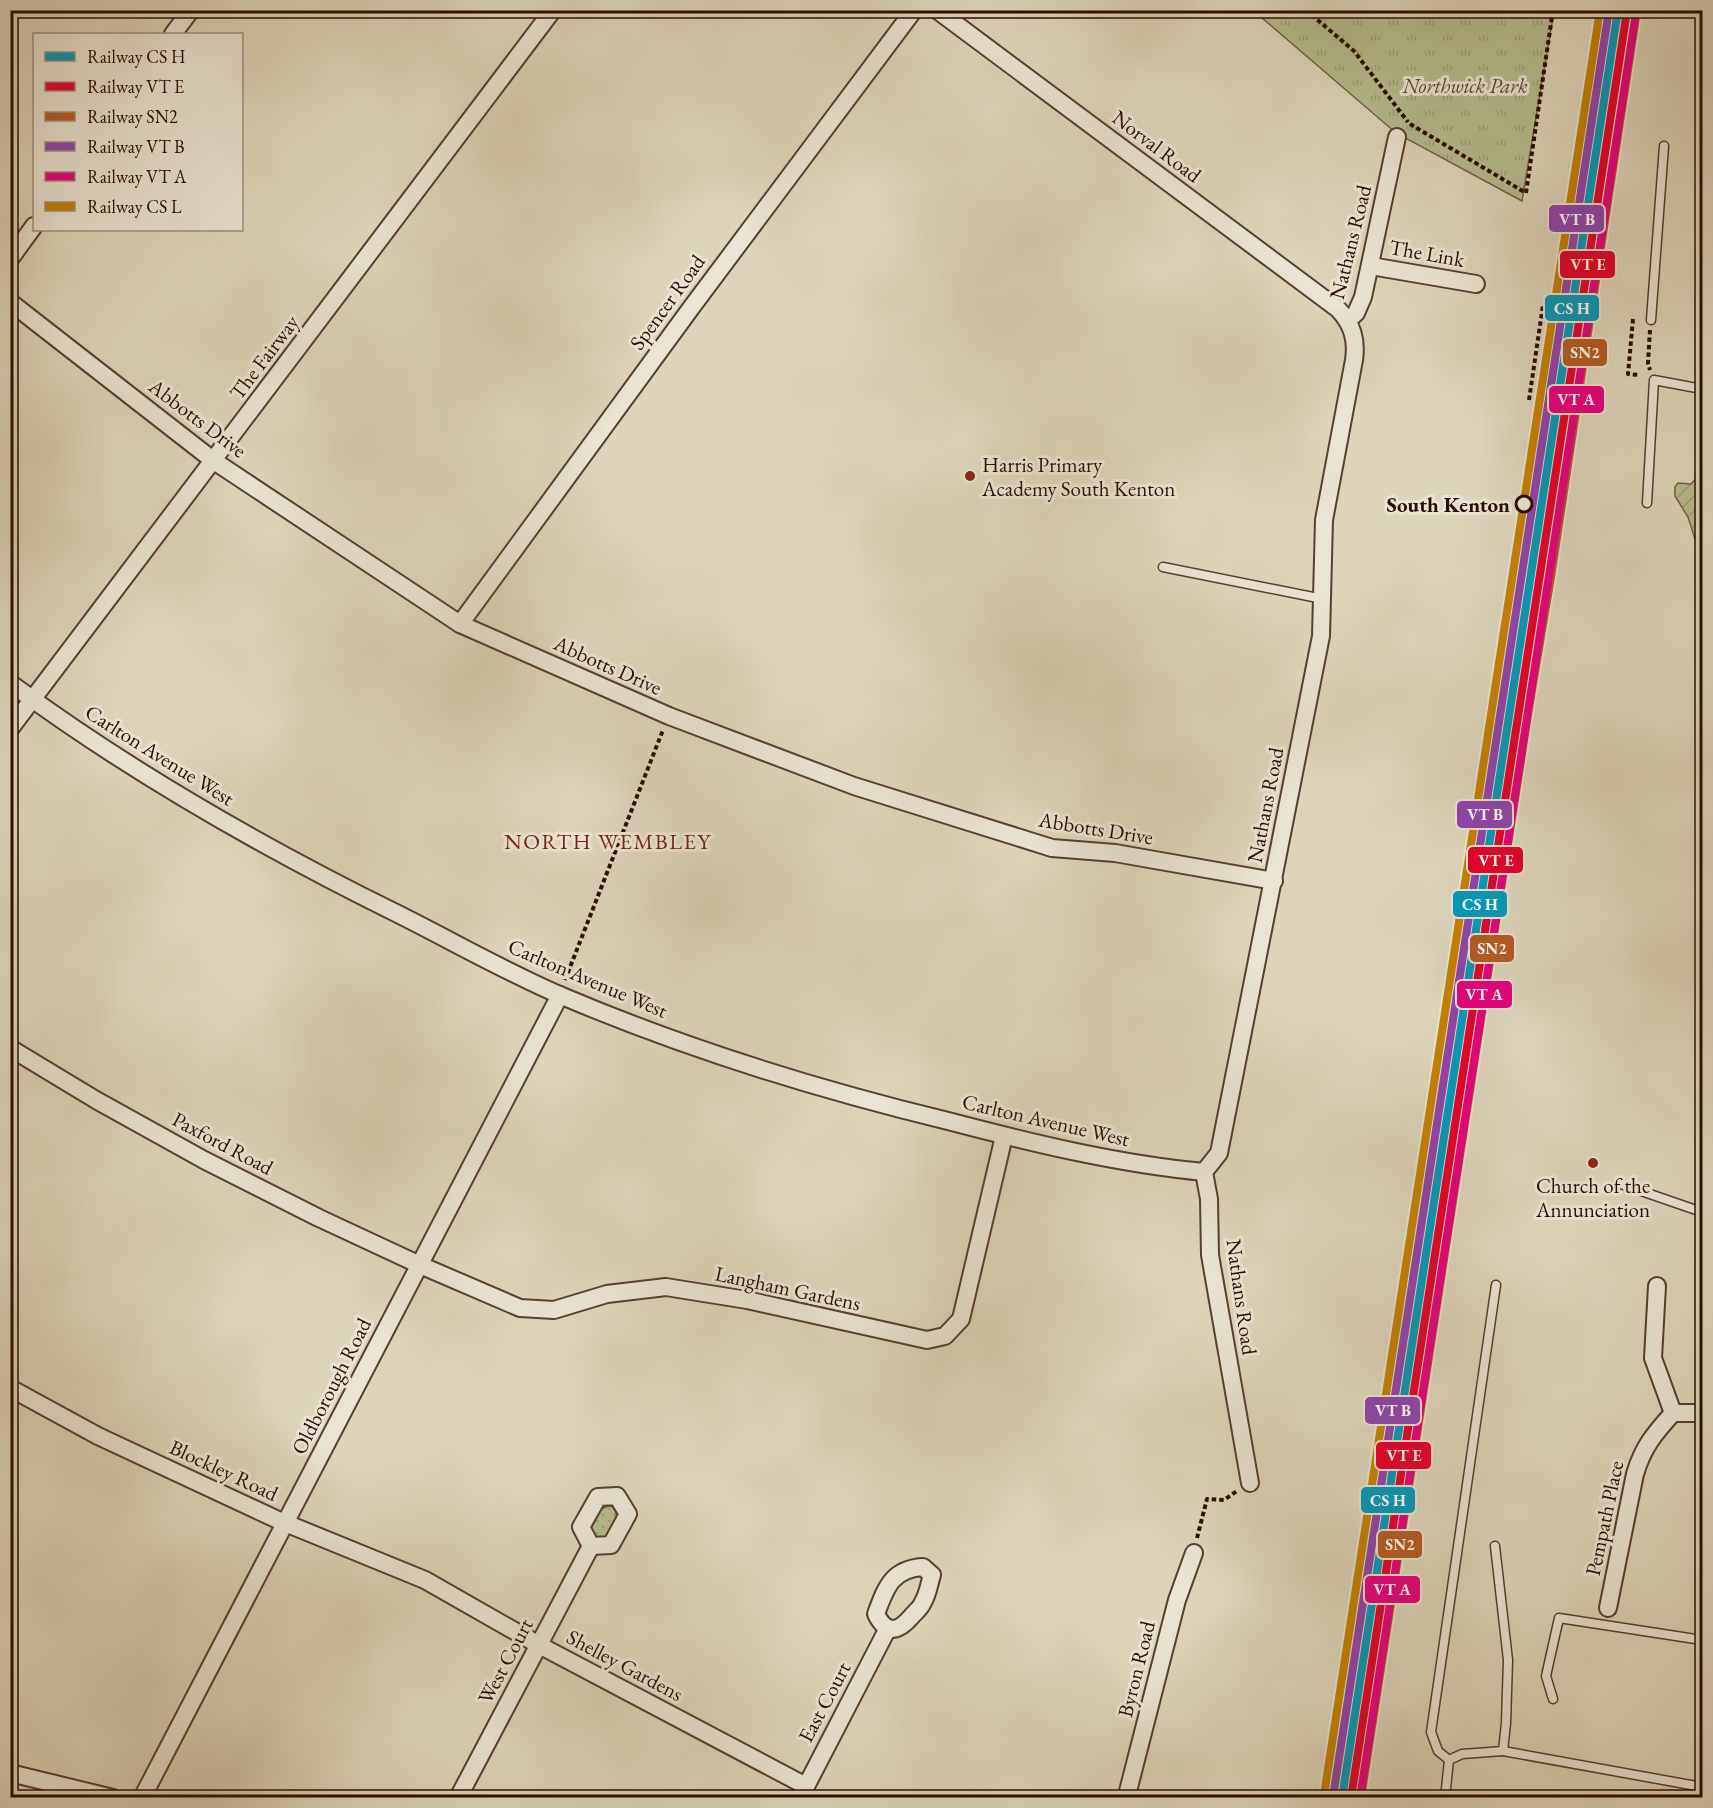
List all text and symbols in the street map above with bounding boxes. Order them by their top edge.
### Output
legend [33,33,243,231]
text: Railway CS H [87,45,186,68]
park label: Northwick Park [1401,72,1528,99]
text: Railway VT E [87,75,184,98]
street label: Norval Road [1107,104,1207,188]
text: Railway SN2 [87,105,178,128]
text: Railway VT B [87,135,185,158]
text: Railway VT A [87,165,187,188]
street label: Nathans Road [1323,182,1377,302]
text: Railway CS L [87,195,182,218]
line badge: VT B [1548,204,1605,233]
text: VT B [1559,209,1595,230]
street label: The Link [1387,233,1468,273]
street label: Spencer Road [623,249,711,355]
line badge: VT E [1559,250,1616,279]
text: VT E [1570,254,1606,275]
line badge: CS H [1544,294,1600,322]
text: CS H [1554,298,1590,319]
street label: The Fairway [223,309,305,405]
line badge: SN2 [1562,338,1608,367]
text: SN2 [1570,342,1600,363]
street label: Abbotts Drive [143,372,252,464]
line badge: VT A [1548,385,1605,414]
text: VT A [1557,389,1595,410]
place label: Harris Primary Academy South Kenton [981,451,1175,502]
marker: Harris Primary Academy South Kenton [963,469,977,483]
place label: South Kenton [1386,491,1510,518]
marker: South Kenton [1515,495,1533,513]
street label: Abbotts Drive [549,629,666,701]
street label: Carlton Avenue West [80,698,240,812]
street label: Nathans Road [1241,745,1289,865]
line badge: VT B [1456,800,1513,829]
text: VT B [1467,804,1503,825]
street label: Abbotts Drive [1036,805,1155,850]
district label: NORTH WEMBLEY [504,827,712,856]
line badge: VT E [1467,846,1524,874]
text: VT E [1478,850,1514,871]
line badge: CS H [1452,890,1508,918]
text: CS H [1462,894,1498,915]
street label: Carlton Avenue West [504,932,672,1024]
line badge: SN2 [1469,934,1515,963]
text: SN2 [1477,938,1507,959]
line badge: VT A [1456,980,1513,1009]
text: VT A [1465,984,1503,1005]
street label: Carlton Avenue West [960,1088,1133,1152]
street label: Paxford Road [168,1105,278,1181]
marker: Church of the Annunciation [1586,1156,1600,1170]
place label: Church of the Annunciation [1535,1172,1650,1223]
street label: Nathans Road [1221,1237,1264,1357]
street label: Langham Gardens [713,1259,863,1317]
street label: Oldborough Road [285,1313,377,1459]
line badge: VT B [1364,1396,1421,1425]
text: VT B [1375,1400,1411,1421]
street label: Blockley Road [165,1433,283,1507]
line badge: VT E [1375,1441,1432,1470]
text: VT E [1386,1445,1422,1466]
street label: Pempath Place [1579,1458,1629,1578]
line badge: CS H [1360,1486,1416,1514]
text: CS H [1370,1490,1406,1511]
line badge: SN2 [1377,1530,1423,1559]
text: SN2 [1385,1534,1415,1555]
line badge: VT A [1364,1575,1421,1604]
text: VT A [1373,1579,1411,1600]
street label: West Court [471,1613,539,1708]
street label: Byron Road [1111,1618,1161,1720]
street label: Shelley Gardens [562,1623,688,1707]
street label: East Court [792,1657,857,1747]

